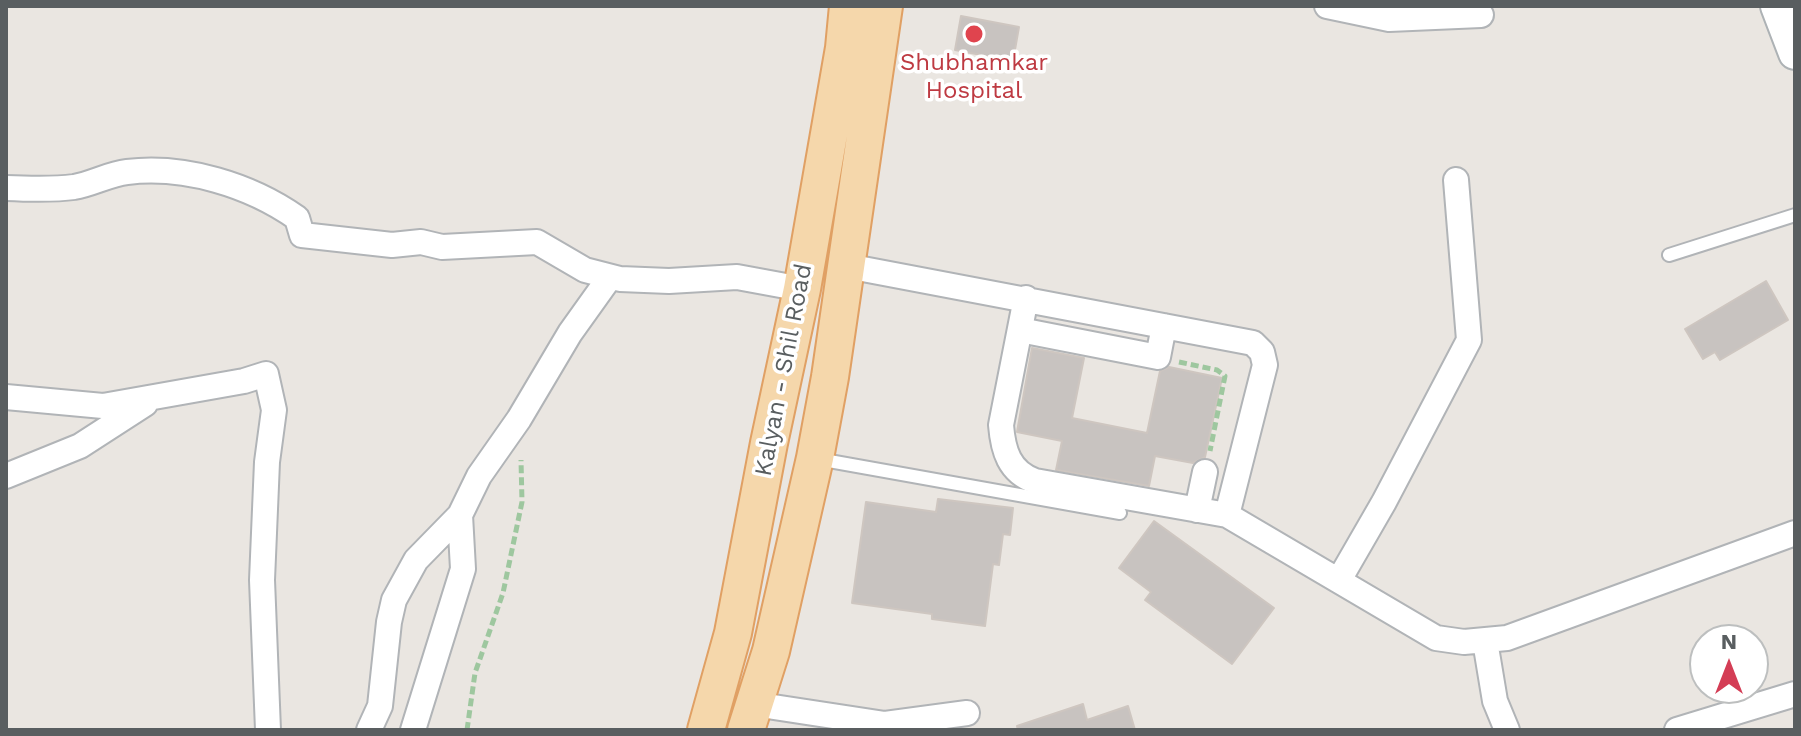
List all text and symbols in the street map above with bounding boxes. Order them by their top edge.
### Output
marker: Shubhamkar Hospital [963,23,985,45]
place label: Shubhamkar Hospital [900,49,1048,105]
street label: Kalyan - Shil Road [749,261,819,479]
north arrow [1689,624,1769,704]
text: N [1721,629,1737,654]

